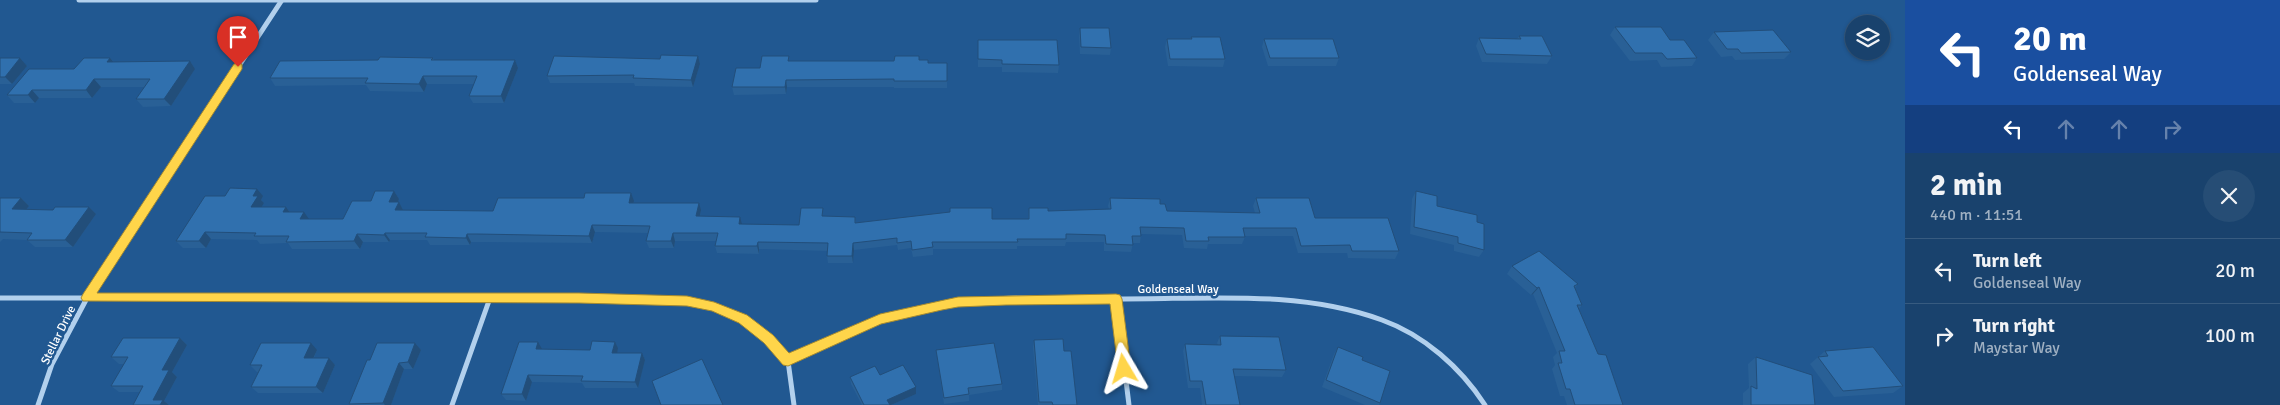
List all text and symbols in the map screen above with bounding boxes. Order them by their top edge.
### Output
map controls [1845,15,1890,60]
button: layers [1845,15,1890,60]
pin [217,16,259,67]
text: 20 m [2013,17,2087,60]
icon: left [1930,20,1995,85]
icon: arrive [224,23,252,51]
text: Goldenseal Way [2013,60,2162,87]
icon: left [1999,115,2027,143]
icon: ahead [2052,115,2080,143]
icon: ahead [2105,115,2133,143]
icon: right [2158,115,2186,143]
text: 2 min [1930,167,2002,204]
button: close [2203,170,2255,222]
text: 440 m · 11:51 [1930,205,2023,225]
text: Turn left [1973,249,2042,273]
icon: left [1930,257,1958,285]
text: 20 m [2215,259,2255,283]
text: Goldenseal Way [1973,273,2081,293]
street label: Goldenseal Way [1137,282,1219,297]
street label: Stellar Drive [38,303,79,367]
text: Turn right [1973,314,2055,338]
icon: right [1930,322,1958,350]
text: 100 m [2205,324,2255,348]
text: Maystar Way [1973,338,2060,358]
position arrow [1097,342,1149,394]

